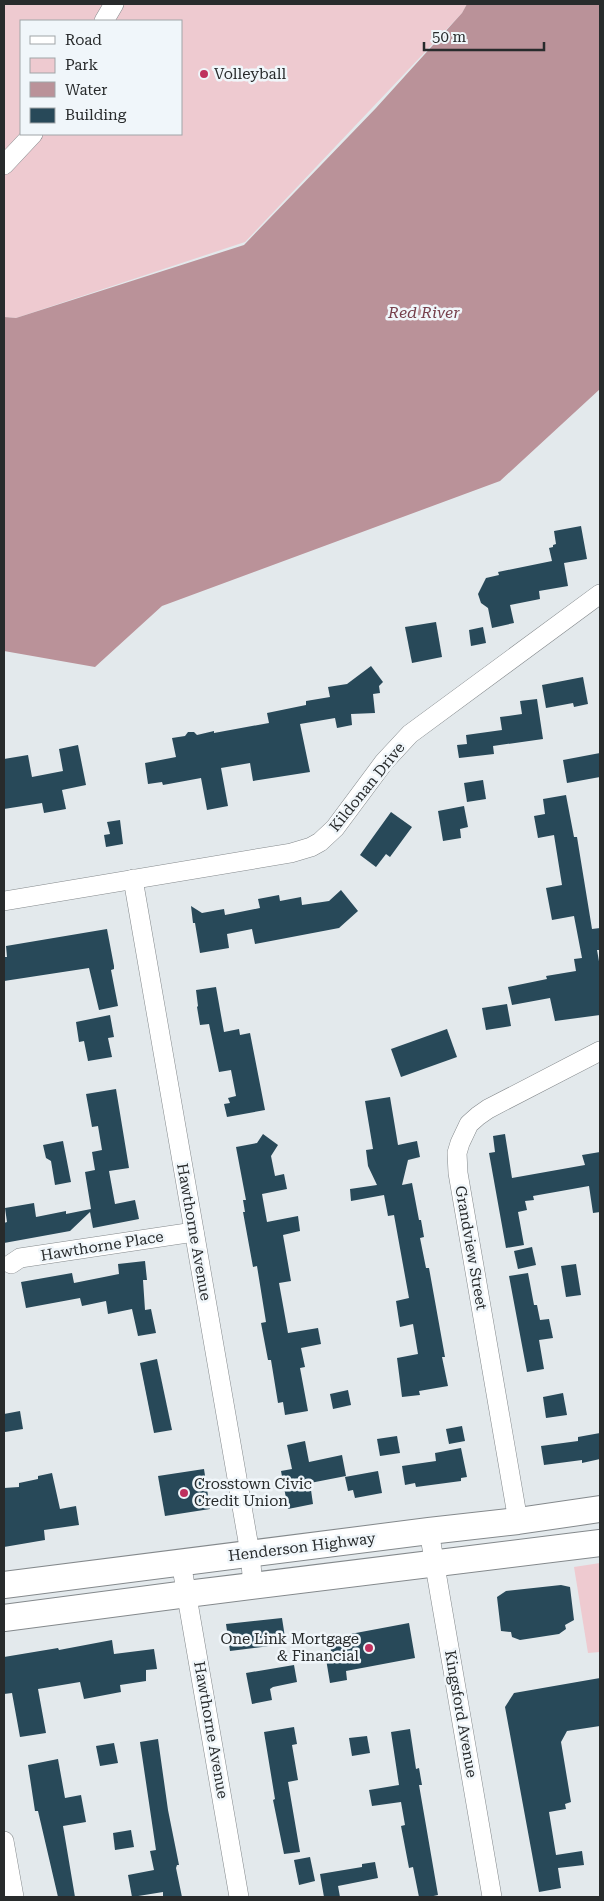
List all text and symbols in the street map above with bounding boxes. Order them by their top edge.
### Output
legend [20,20,182,135]
scale bar [424,20,544,52]
text: 50 m [432,28,467,46]
text: Road [65,31,102,49]
text: Park [65,56,99,74]
place label: Volleyball [214,65,286,83]
marker: Volleyball [198,68,210,80]
text: Water [65,81,107,99]
text: Building [65,106,127,124]
water label: Red River [387,303,460,322]
street label: Kildonan Drive [326,739,408,835]
street label: Hawthorne Avenue [173,1162,215,1302]
street label: Grandview Street [451,1184,491,1312]
street label: Hawthorne Place [39,1227,165,1265]
place label: Crosstown Civic Credit Union [194,1475,312,1510]
marker: Crosstown Civic Credit Union [178,1487,190,1499]
street label: Henderson Highway [227,1529,377,1565]
place label: One Link Mortgage & Financial [220,1630,359,1665]
marker: One Link Mortgage & Financial [363,1642,375,1654]
street label: Kingsford Avenue [441,1649,481,1779]
street label: Hawthorne Avenue [190,1660,232,1800]

